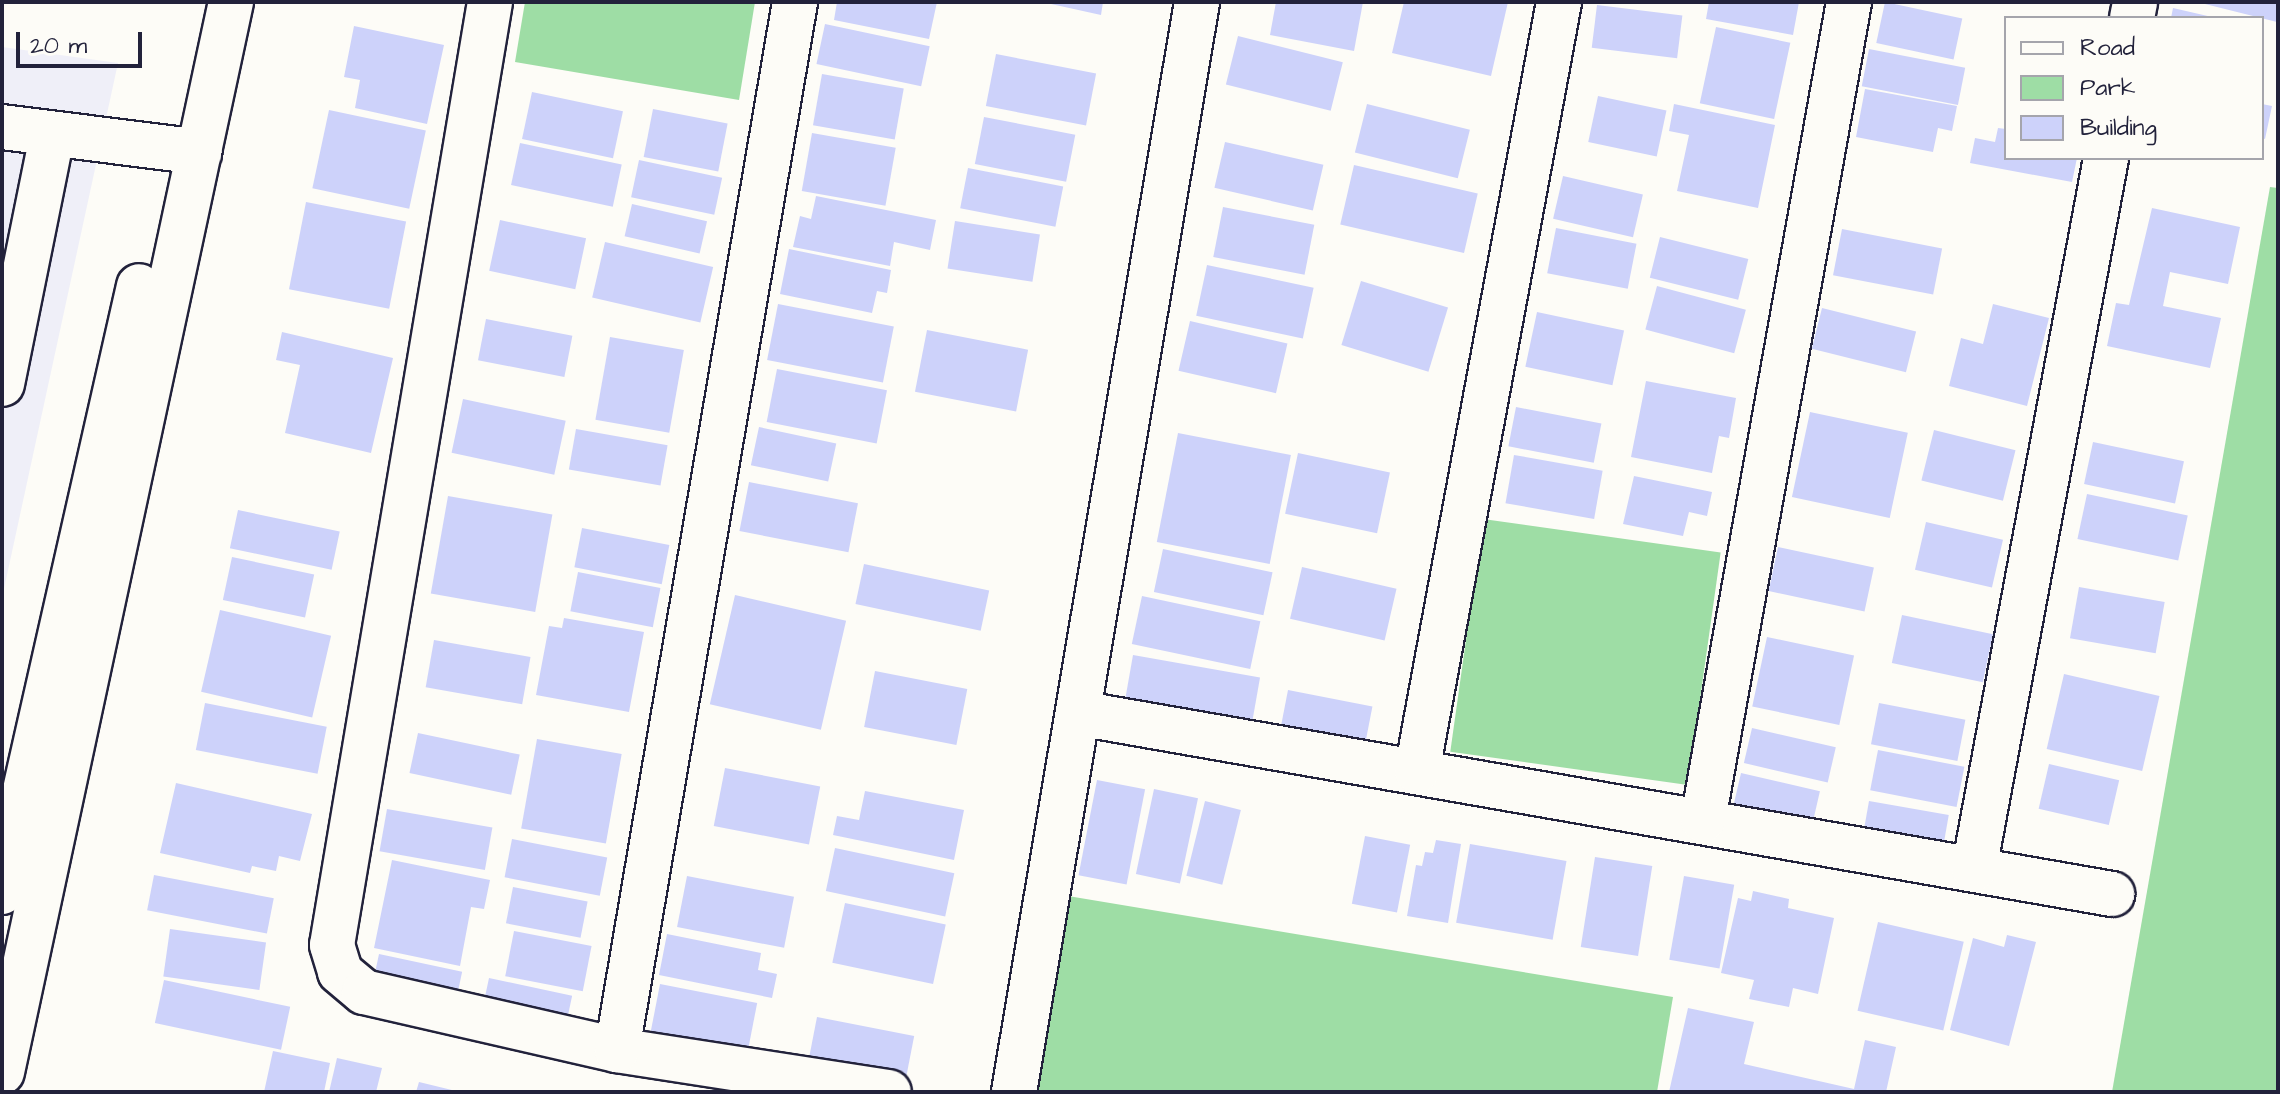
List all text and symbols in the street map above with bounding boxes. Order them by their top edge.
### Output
scale bar [20,16,146,66]
legend [2004,16,2264,160]
text: 20 m [30,29,87,63]
text: Road [2080,31,2135,65]
text: Park [2080,71,2136,105]
text: Building [2080,111,2157,145]

